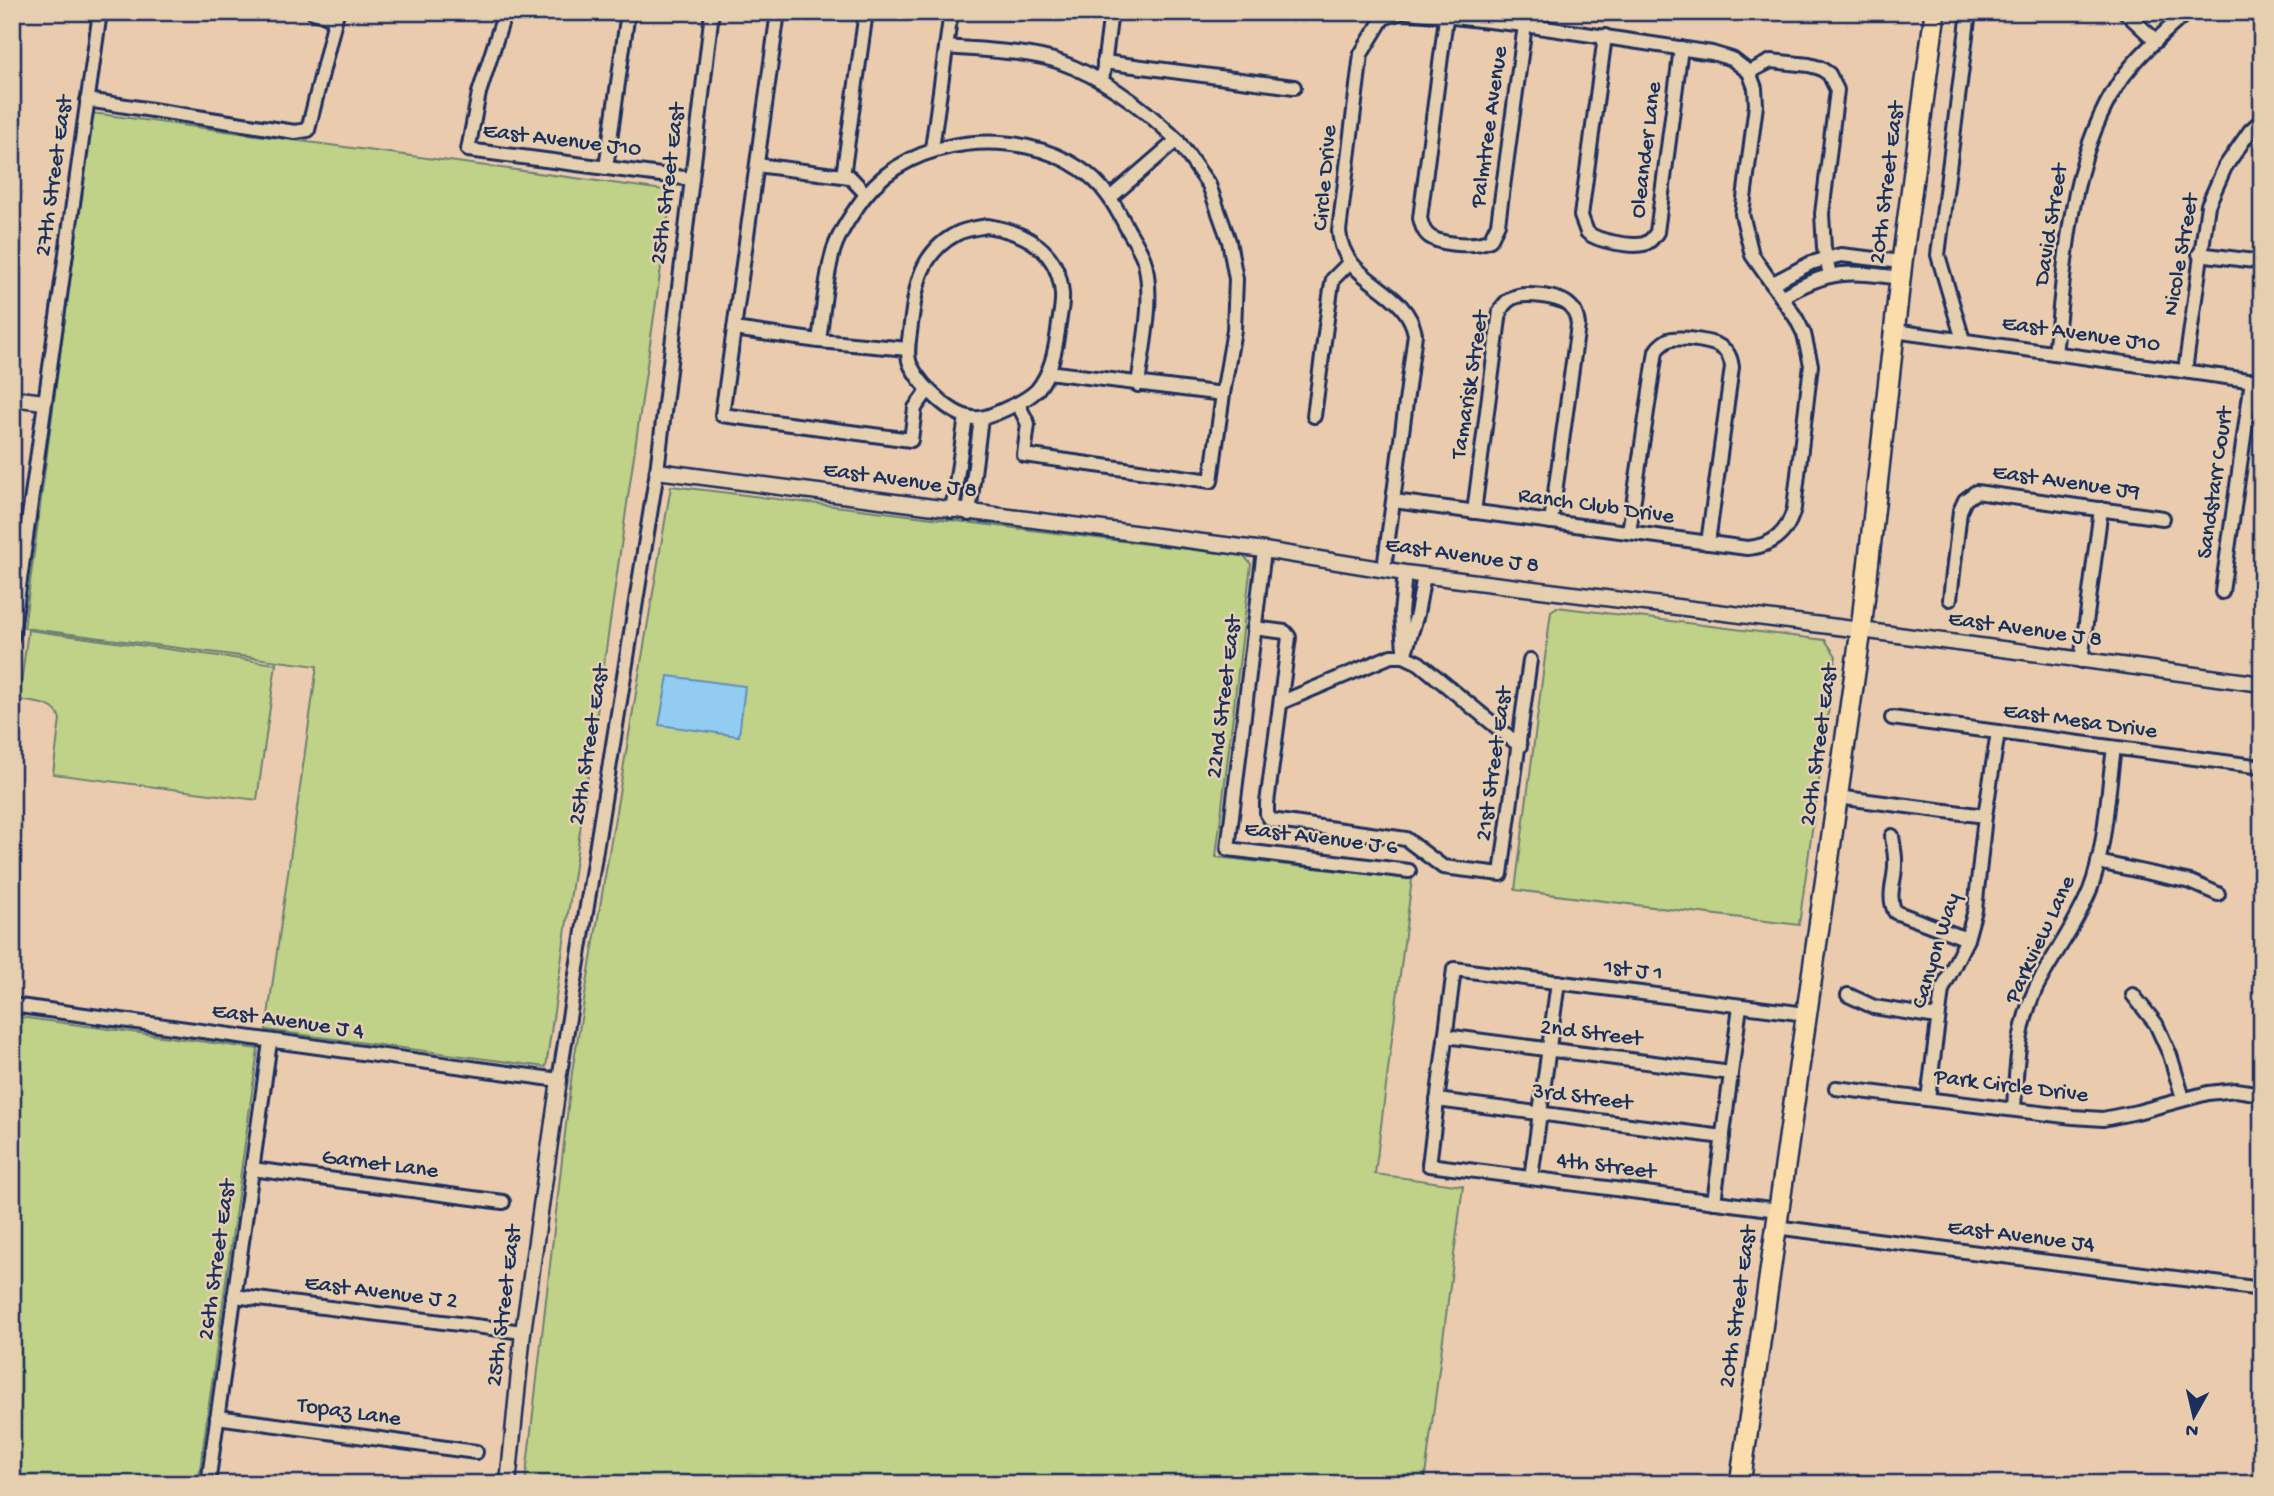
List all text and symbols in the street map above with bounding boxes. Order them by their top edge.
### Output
street label: Palmtree Avenue [1465,43,1515,210]
street label: Oleander Lane [1625,79,1669,220]
street label: 27th Street East [30,92,80,258]
street label: 20th Street East [1865,99,1912,266]
street label: 25th Street East [646,100,692,266]
street label: East Avenue J10 [481,118,643,164]
street label: Circle Drive [1308,123,1344,232]
street label: David Street [2029,160,2075,290]
street label: Nicole Street [2158,190,2206,318]
street label: Tamarisk Street [1446,308,1496,463]
street label: East Avenue J10 [2000,311,2162,359]
street label: Sandstarr Court [2192,404,2240,561]
street label: East Avenue J 8 [821,457,979,505]
street label: East Avenue J9 [1990,459,2142,507]
street label: Ranch Club Drive [1516,483,1677,531]
street label: East Avenue J 8 [1383,532,1541,580]
street label: East Avenue J 8 [1946,606,2104,654]
street label: 22nd Street East [1202,612,1249,780]
street label: 25th Street East [564,661,616,827]
street label: 20th Street East [1795,661,1845,828]
street label: 21st Street East [1471,683,1519,843]
street label: East Mesa Drive [2001,698,2160,746]
street label: East Avenue J 6 [1243,816,1400,862]
street label: Parkview Lane [1999,871,2083,1009]
street label: Canyon Way [1907,890,1967,1012]
street label: 1st J 1 [1601,954,1664,988]
street label: East Avenue J 4 [210,998,366,1046]
street label: 2nd Street [1539,1014,1645,1054]
street label: Park Circle Drive [1931,1064,2091,1110]
street label: 3rd Street [1530,1078,1635,1118]
street label: Garnet Lane [320,1144,441,1186]
street label: 4th Street [1555,1148,1659,1187]
street label: 26th Street East [193,1176,243,1342]
street label: East Avenue J4 [1946,1215,2096,1259]
street label: 25th Street East [482,1222,528,1388]
street label: 20th Street East [1714,1223,1764,1390]
street label: East Avenue J 2 [303,1270,459,1316]
north arrow [2158,1380,2228,1450]
street label: Topaz Lane [293,1392,404,1434]
text: N [2184,1417,2200,1442]

